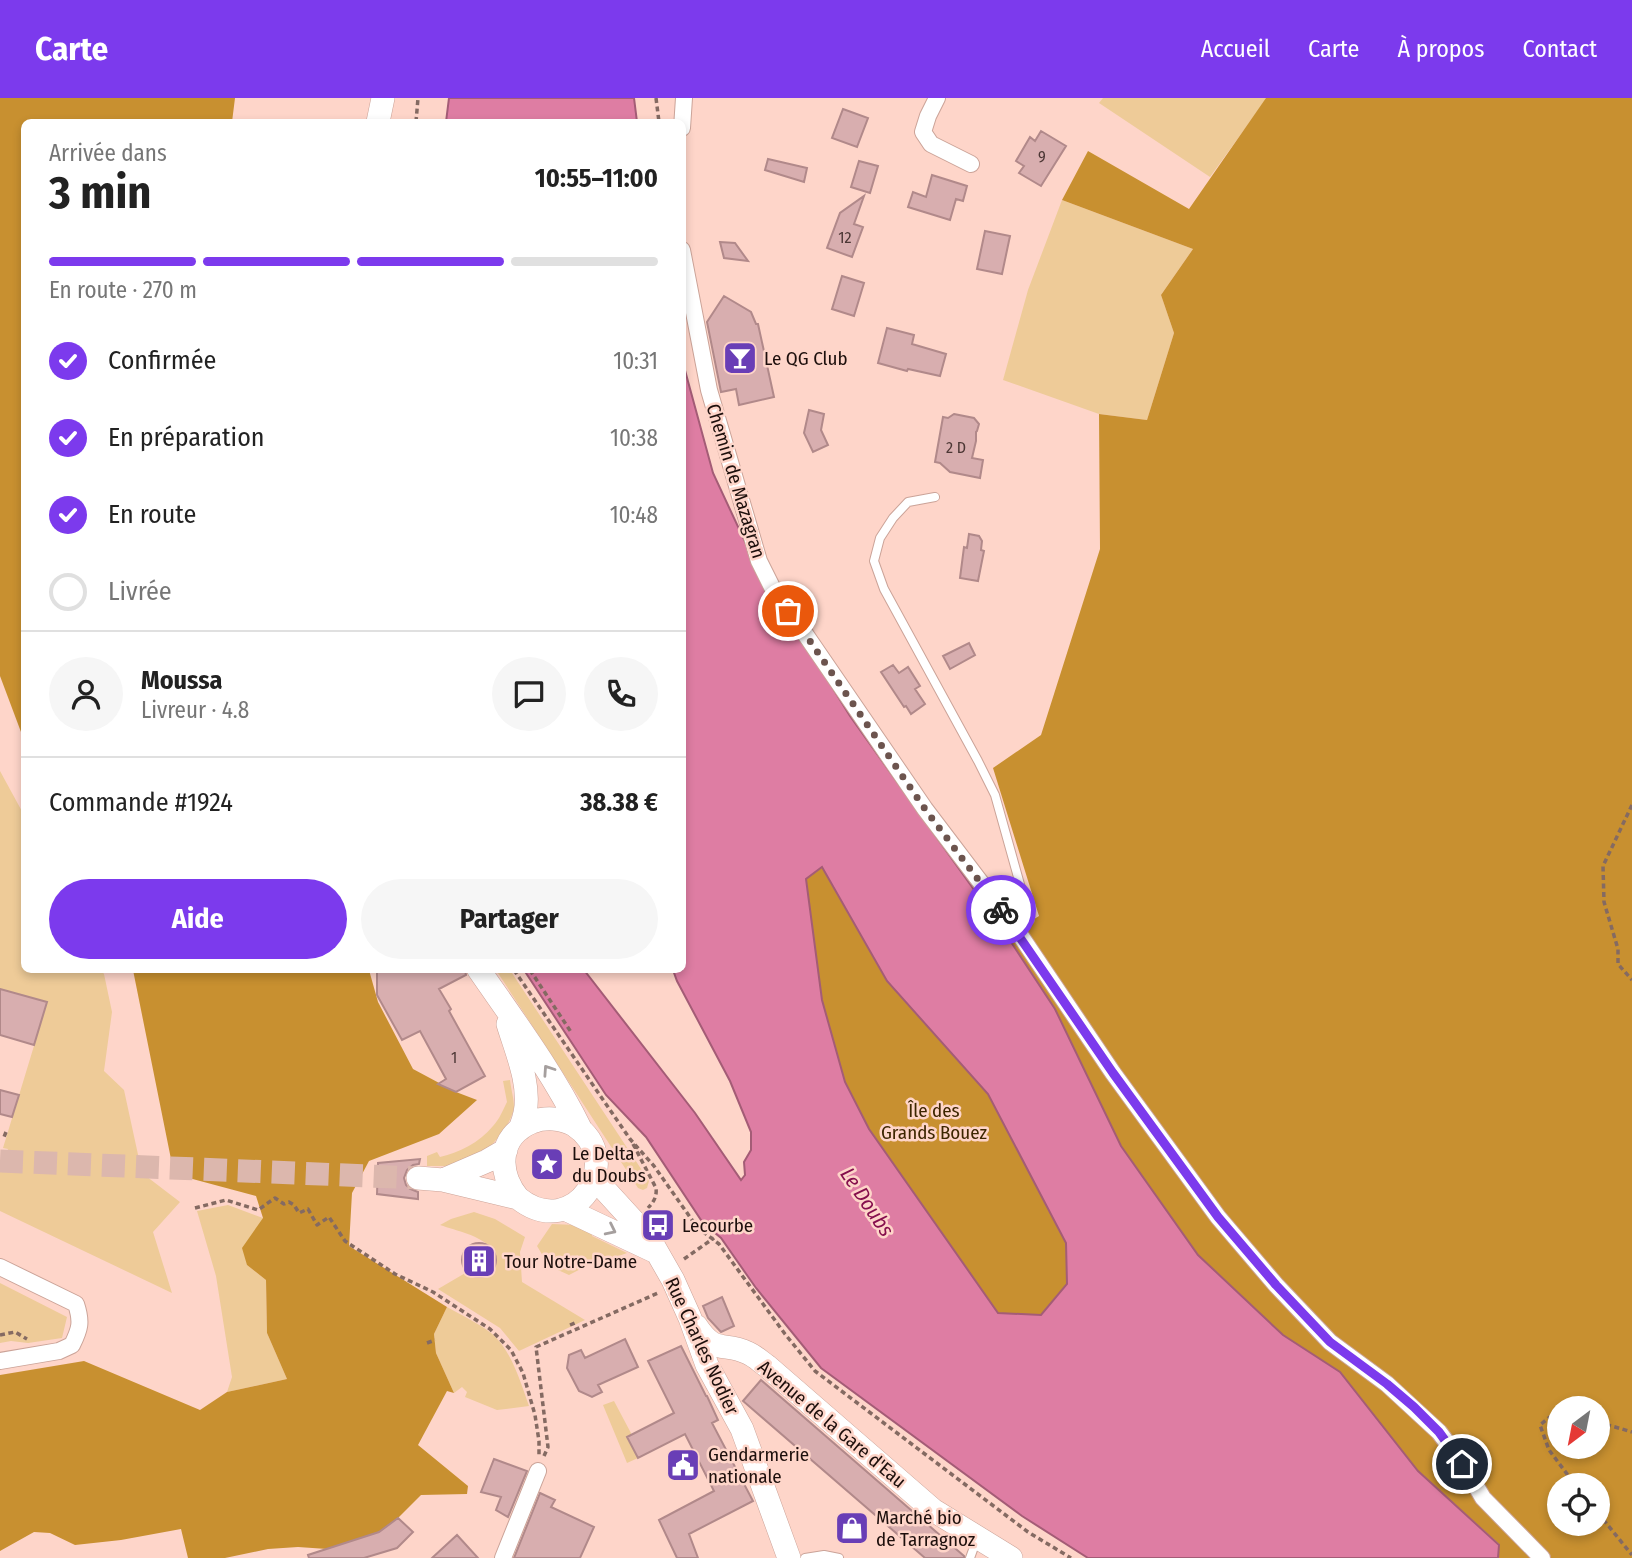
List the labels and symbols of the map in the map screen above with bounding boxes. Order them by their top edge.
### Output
house number: 9 [1038,147,1046,166]
house number: 12 [838,228,852,247]
bar icon: Le QG Club [721,339,759,377]
place label: Le QG Club [764,347,848,370]
street label: Chemin de Mazagran [702,401,770,561]
house number: 2 D [946,438,966,457]
pin [758,581,818,641]
courier [966,875,1036,945]
house number: 1 [451,1048,457,1067]
one-way arrow [544,1065,556,1078]
park label: Île des Grands Bouez [881,1099,988,1144]
place label: Le Delta du Doubs [572,1142,646,1187]
place icon: Le Delta du Doubs [528,1145,566,1183]
water label: Le Doubs [834,1163,900,1242]
bus stop icon: Lecourbe [639,1206,677,1244]
place label: Lecourbe [682,1214,753,1237]
one-way arrow [604,1222,616,1236]
building icon: Tour Notre-Dame [460,1242,498,1280]
place label: Tour Notre-Dame [504,1250,637,1273]
street label: Rue Charles Nodier [660,1274,744,1419]
street label: Avenue de la Gare d'Eau [753,1355,911,1493]
north arrow [1547,1396,1610,1460]
pin [1432,1434,1492,1494]
place label: Gendarmerie nationale [708,1443,809,1488]
public building icon: Gendarmerie nationale [664,1446,702,1484]
place label: Marché bio de Tarragnoz [876,1506,976,1551]
shop icon: Marché bio de Tarragnoz [833,1509,871,1547]

